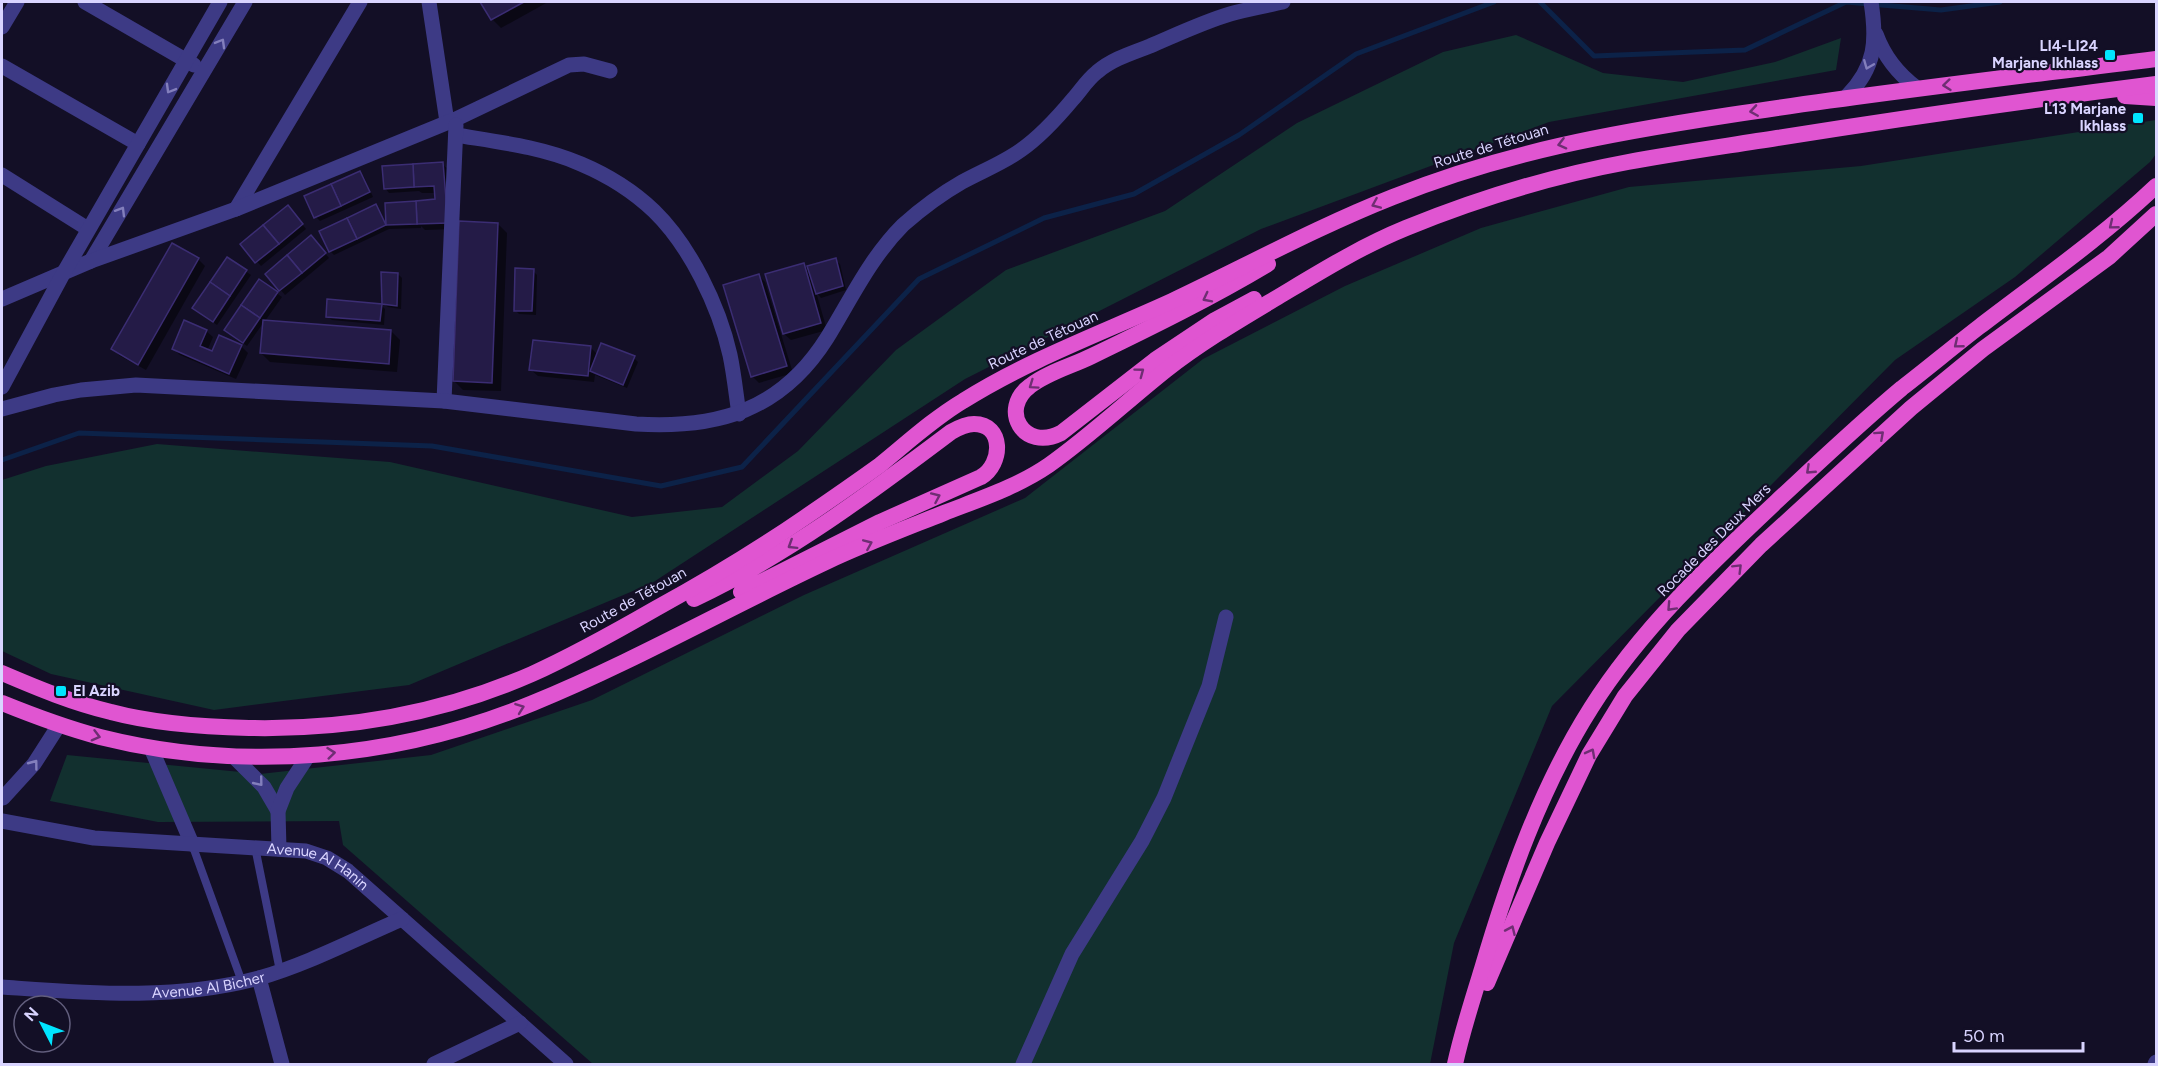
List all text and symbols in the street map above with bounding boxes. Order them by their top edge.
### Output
place label: LI4-LI24 Marjane Ikhlass [1992,37,2099,72]
one-way arrow [213,39,225,49]
marker: LI4-LI24 Marjane Ikhlass [2103,48,2117,62]
one-way arrow [1863,59,1875,70]
one-way arrow [1942,78,1951,91]
one-way arrow [166,83,178,93]
place label: L13 Marjane Ikhlass [2044,100,2127,135]
one-way arrow [1749,104,1759,117]
marker: L13 Marjane Ikhlass [2131,111,2145,125]
street label: Route de Tétouan [1431,120,1551,172]
one-way arrow [1557,137,1567,150]
one-way arrow [1372,197,1383,209]
one-way arrow [114,207,126,217]
one-way arrow [2109,218,2120,229]
one-way arrow [1203,291,1214,302]
street label: Route de Tétouan [985,307,1101,373]
one-way arrow [1954,336,1965,347]
one-way arrow [1133,368,1144,379]
one-way arrow [1028,378,1039,389]
one-way arrow [1873,431,1884,442]
one-way arrow [1806,463,1816,474]
street label: Rocade des Deux Mers [1654,480,1774,600]
one-way arrow [929,493,940,505]
one-way arrow [788,537,798,549]
one-way arrow [861,539,872,551]
street label: Route de Tétouan [577,563,689,637]
one-way arrow [1730,565,1741,576]
one-way arrow [1667,601,1678,611]
place label: El Azib [73,682,120,700]
marker: El Azib [54,684,68,698]
one-way arrow [514,702,525,715]
one-way arrow [91,728,101,741]
one-way arrow [327,747,336,760]
one-way arrow [1584,748,1595,759]
one-way arrow [26,759,37,770]
one-way arrow [251,775,262,786]
street label: Avenue Al Hanin [266,840,372,894]
one-way arrow [1503,926,1515,937]
street label: Avenue Al Bicher [151,968,267,1002]
north arrow [12,994,72,1054]
text: N [20,1003,42,1025]
scale bar [1954,1015,2083,1053]
text: 50 m [1963,1025,2005,1047]

